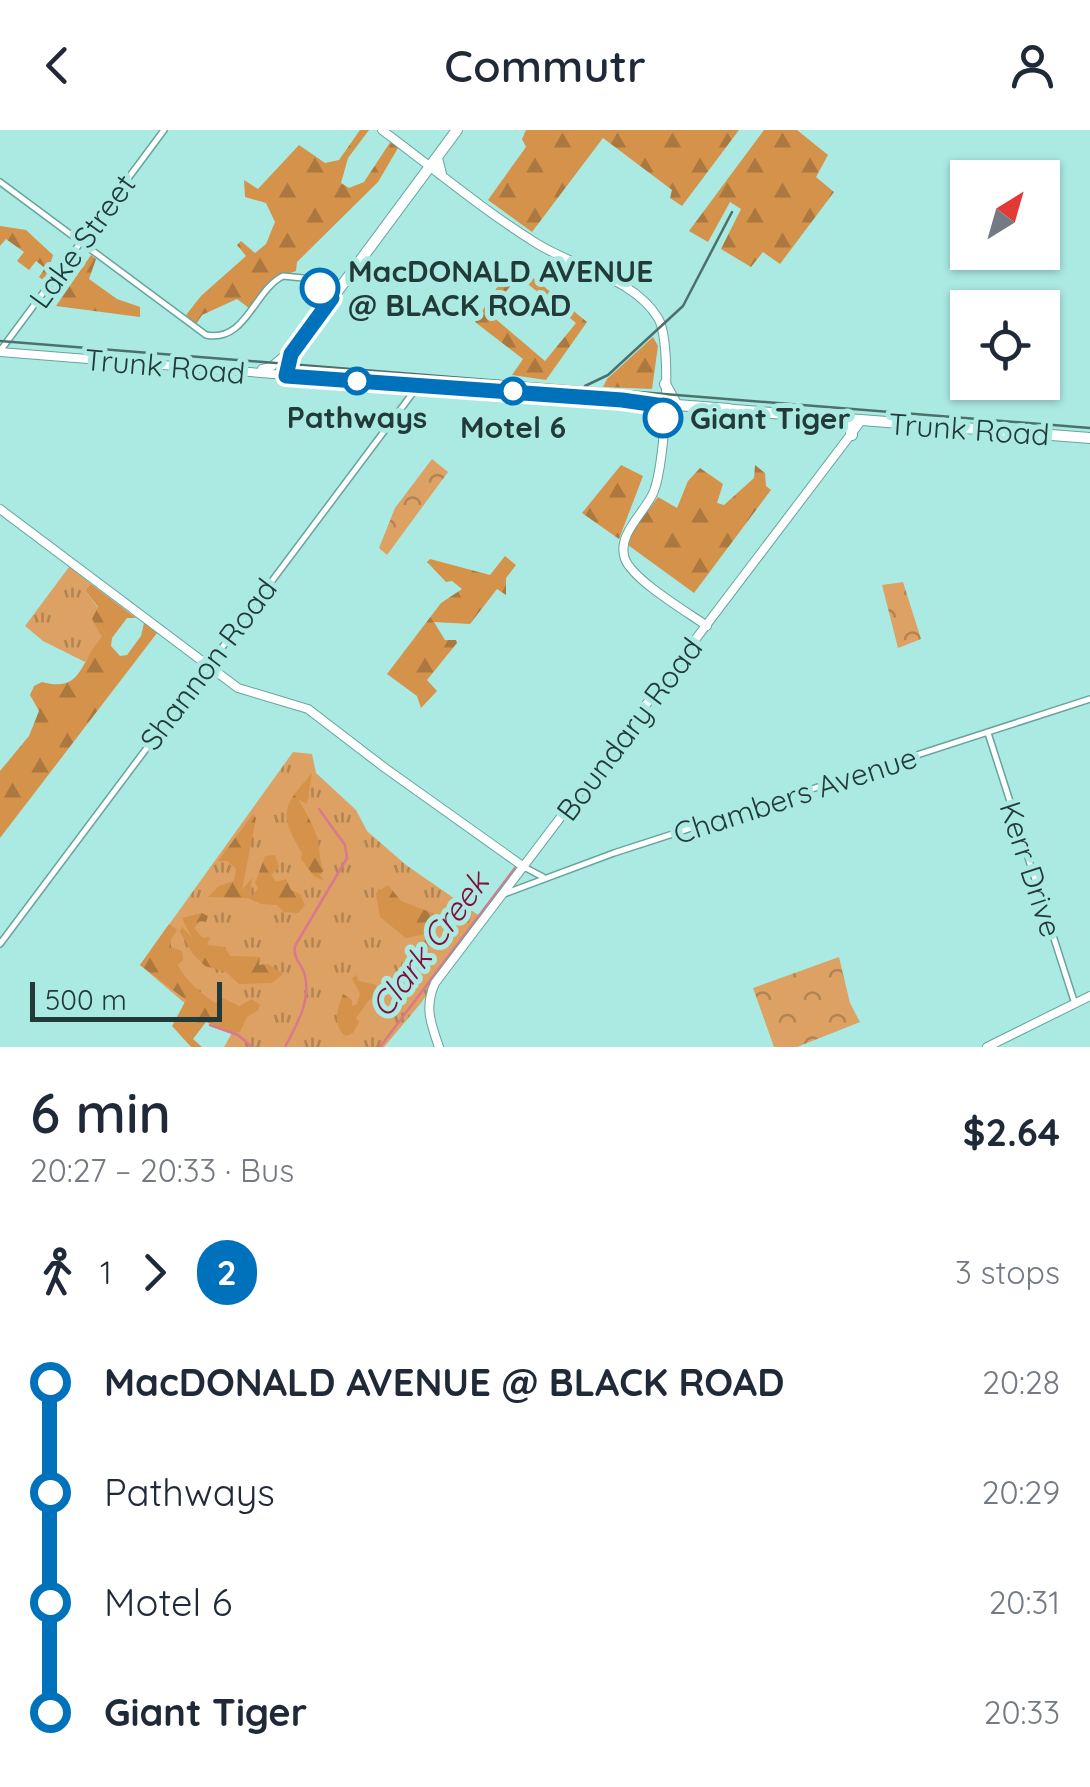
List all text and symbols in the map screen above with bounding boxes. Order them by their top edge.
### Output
text: Commutr [444,37,646,93]
icon: back [30,38,85,93]
icon: person [1005,38,1060,93]
north arrow [950,160,1060,270]
map controls [950,160,1060,400]
street label: Lake Street [21,166,143,316]
place label: MacDONALD AVENUE @ BLACK ROAD [348,252,653,324]
marker: MacDONALD AVENUE @ BLACK ROAD [301,269,339,307]
button: locate [950,290,1060,400]
street label: Trunk Road [83,340,247,392]
marker: Pathways [344,368,370,394]
marker: Motel 6 [500,378,526,404]
place label: Pathways [287,398,427,436]
marker: Giant Tiger [644,399,682,437]
place label: Giant Tiger [690,399,850,437]
street label: Trunk Road [887,404,1051,454]
place label: Motel 6 [460,408,566,446]
street label: Shannon Road [131,571,285,757]
street label: Boundary Road [548,630,710,828]
street label: Chambers Avenue [668,738,922,852]
street label: Kerr Drive [991,797,1071,941]
water label: Clark Creek [361,861,498,1025]
scale bar [30,977,222,1021]
text: 500 m [45,982,127,1017]
text: 6 min [30,1078,171,1147]
text: $2.64 [963,1108,1060,1156]
text: 20:27 – 20:33 · Bus [30,1150,294,1190]
icon: walk [30,1245,85,1300]
icon: forward [127,1245,182,1300]
text: 2 [217,1250,237,1294]
text: 1 [100,1252,112,1292]
text: 3 stops [955,1252,1060,1292]
text: MacDONALD AVENUE @ BLACK ROAD [104,1358,784,1406]
text: 20:28 [982,1362,1060,1402]
text: Pathways [104,1468,275,1516]
text: 20:29 [982,1472,1060,1512]
text: Motel 6 [104,1578,232,1626]
text: 20:31 [989,1582,1060,1622]
text: Giant Tiger [104,1688,307,1736]
text: 20:33 [984,1692,1060,1732]

